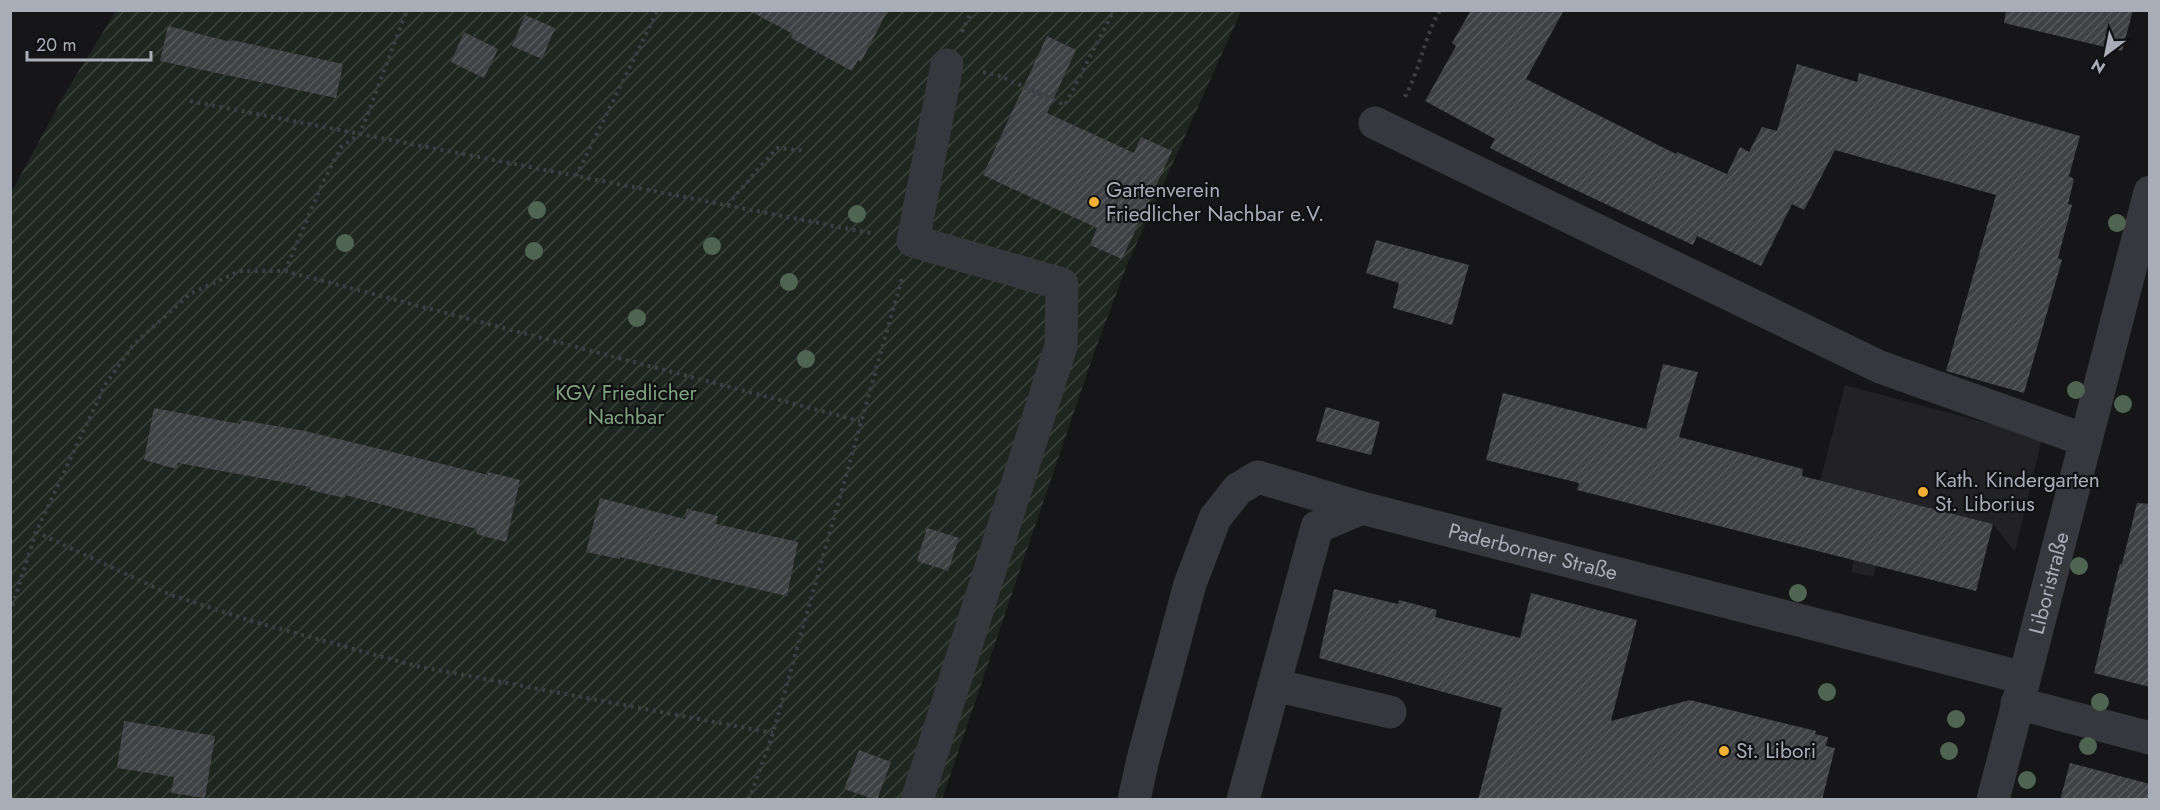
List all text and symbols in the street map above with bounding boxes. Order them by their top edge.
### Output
scale bar [27,24,152,62]
north arrow [2076,24,2136,84]
text: 20 m [36,32,76,58]
text: N [2087,53,2110,79]
place label: Gartenverein Friedlicher Nachbar e.V. [1106,175,1324,229]
marker: Gartenverein Friedlicher Nachbar e.V. [1087,195,1101,209]
park label: KGV Friedlicher Nachbar [555,378,698,432]
place label: Kath. Kindergarten St. Liborius [1935,465,2100,519]
marker: Kath. Kindergarten St. Liborius [1916,485,1930,499]
street label: Paderborner Straße [1445,516,1621,588]
street label: Liboristraße [2021,529,2077,637]
place label: St. Libori [1736,736,1816,766]
marker: St. Libori [1717,744,1731,758]

